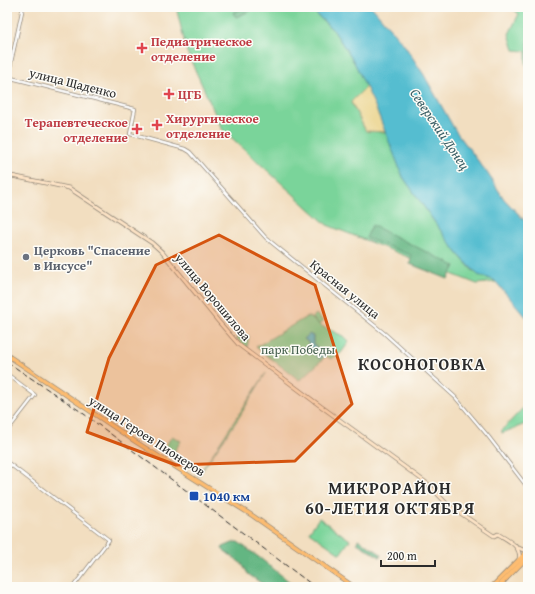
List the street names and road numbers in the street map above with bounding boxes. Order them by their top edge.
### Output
street label: улица Щаденко [26,63,119,103]
street label: улица Ворошилова [170,248,256,346]
street label: Красная улица [306,255,385,324]
street label: улица Героев Пионеров [84,391,209,481]

